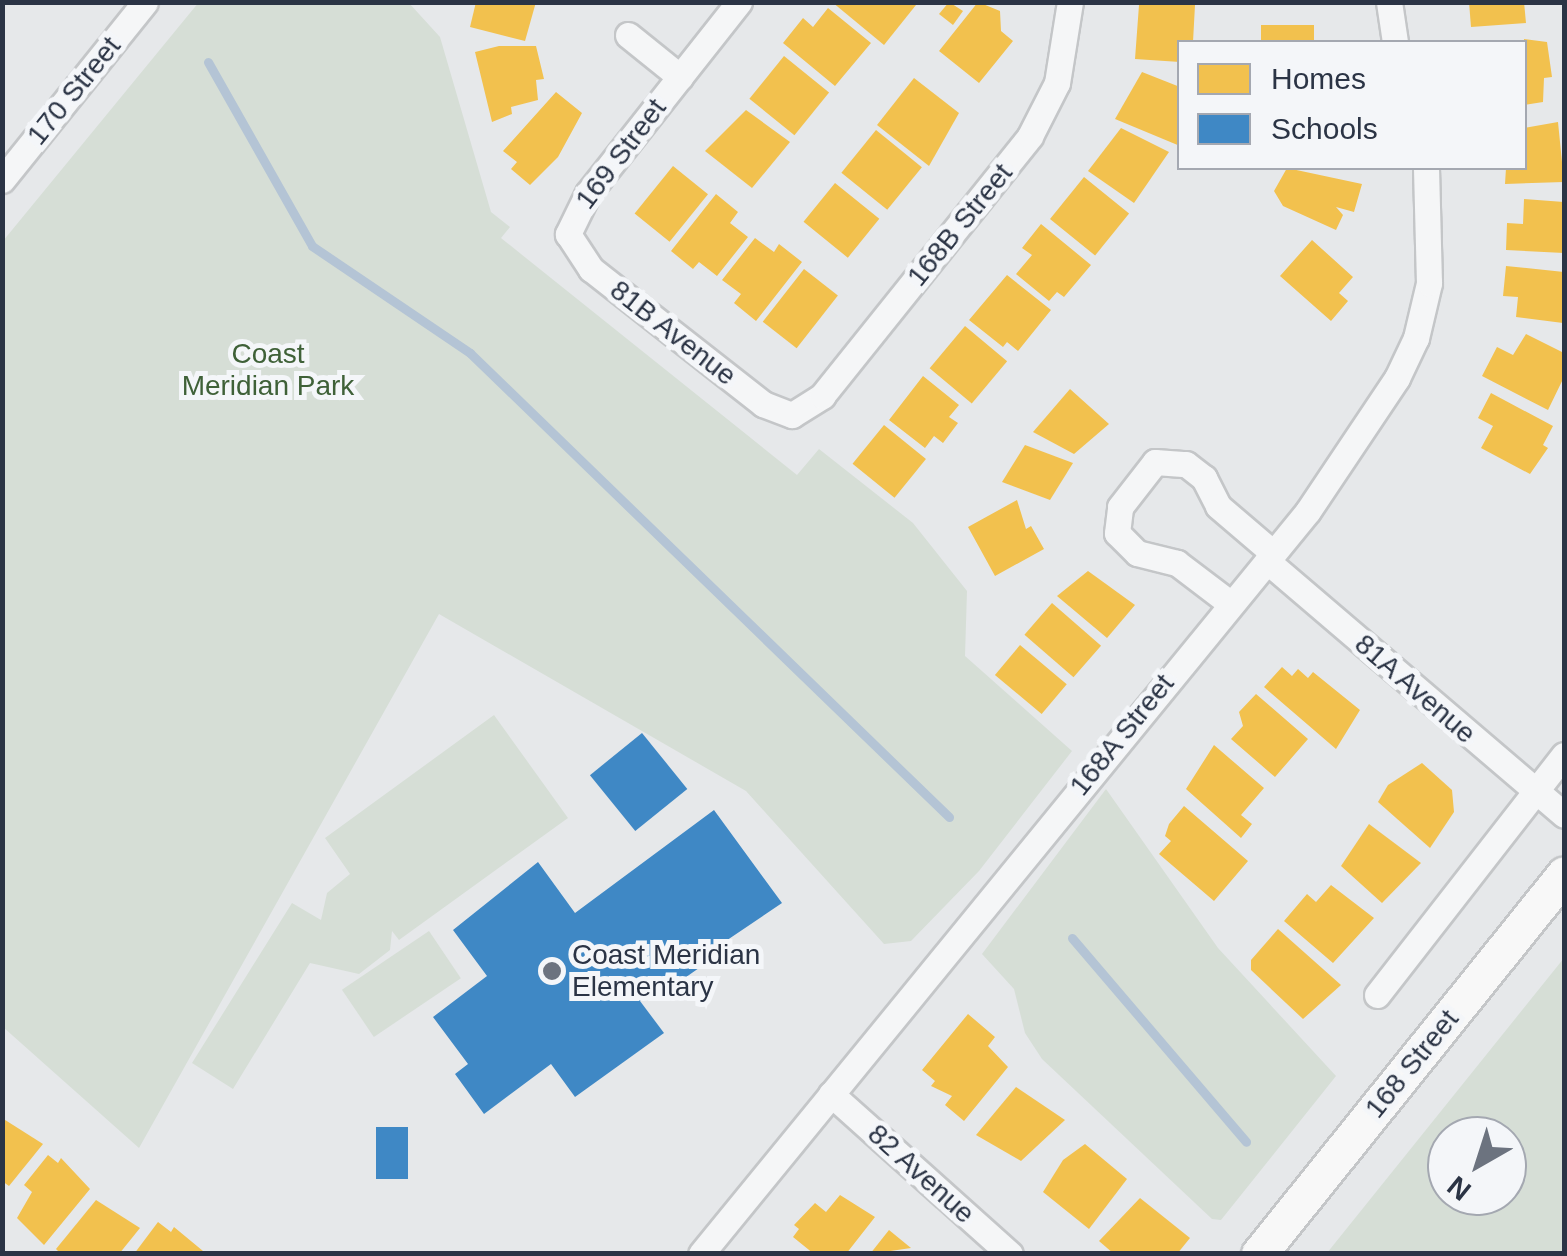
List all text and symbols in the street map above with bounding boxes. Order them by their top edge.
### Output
street label: 170 Street [20,30,128,152]
legend [1177,40,1527,170]
text: Homes [1271,62,1366,95]
street label: 169 Street [569,92,673,216]
text: Schools [1271,112,1378,145]
street label: 168B Street [900,157,1020,293]
street label: 81B Avenue [603,273,743,393]
park label: Coast Meridian Park [182,337,354,403]
street label: 81A Avenue [1347,626,1483,752]
street label: 168A Street [1062,667,1182,803]
place label: Coast Meridian Elementary [572,938,760,1004]
marker: Coast Meridian Elementary [541,960,563,982]
street label: 168 Street [1358,1003,1466,1125]
north arrow [1427,1116,1527,1216]
street label: 82 Avenue [860,1117,982,1231]
text: N [1441,1170,1477,1207]

